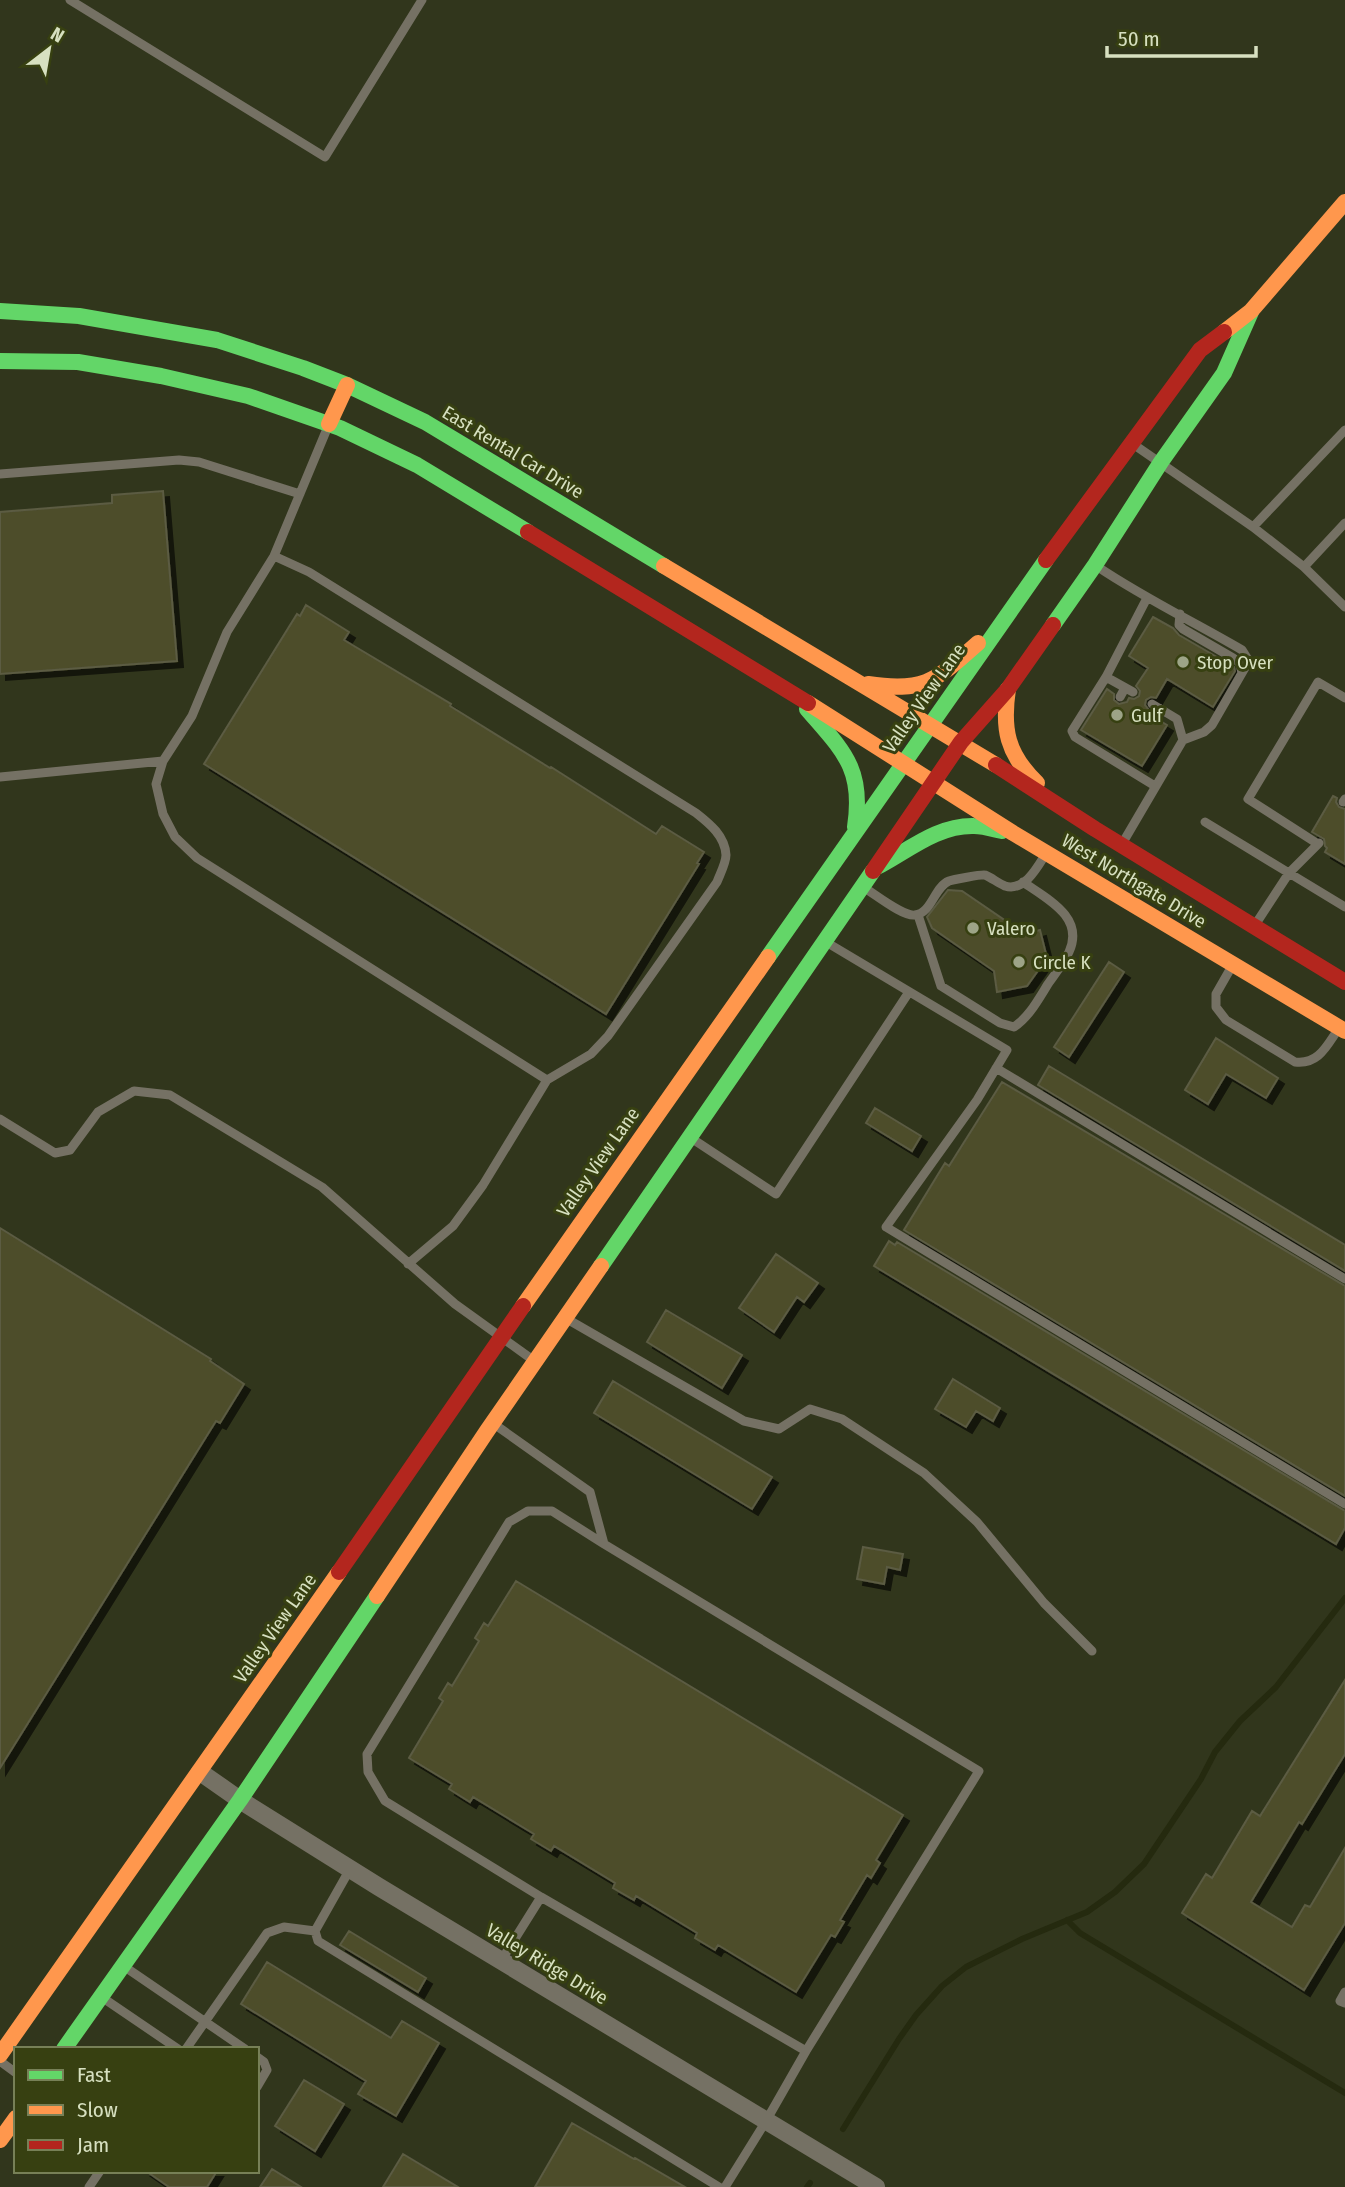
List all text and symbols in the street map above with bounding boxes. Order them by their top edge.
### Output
north arrow [14,14,84,84]
scale bar [1107,14,1256,58]
text: N [47,22,68,48]
text: 50 m [1118,26,1160,52]
street label: East Rental Car Drive [438,401,588,503]
street label: Valley View Lane [878,639,970,757]
place label: Stop Over [1197,651,1274,674]
marker: Stop Over [1175,654,1191,670]
place label: Gulf [1131,704,1164,727]
marker: Gulf [1109,707,1125,723]
street label: West Northgate Drive [1058,829,1210,933]
place label: Valero [987,917,1035,940]
marker: Valero [965,920,981,936]
place label: Circle K [1033,951,1091,974]
marker: Circle K [1011,954,1027,970]
street label: Valley View Lane [552,1103,644,1221]
street label: Valley View Lane [229,1569,321,1687]
street label: Valley Ridge Drive [482,1919,612,2009]
legend [14,2047,259,2173]
text: Fast [77,2062,111,2088]
text: Slow [77,2097,118,2123]
text: Jam [77,2132,109,2158]

